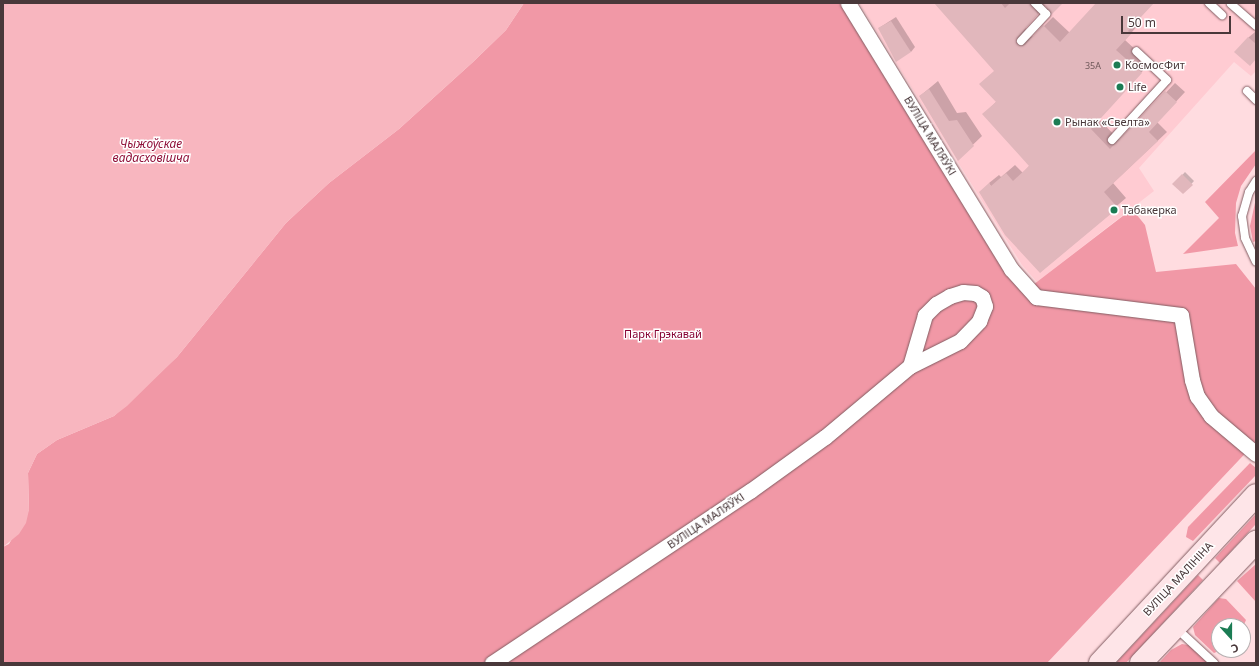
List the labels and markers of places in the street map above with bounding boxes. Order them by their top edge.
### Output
place label: КосмосФит [1125,58,1185,72]
marker: КосмосФит [1112,60,1122,70]
place label: Life [1128,80,1147,94]
marker: Life [1115,82,1125,92]
place label: Рынак «Свелта» [1065,115,1150,129]
marker: Рынак «Свелта» [1052,117,1062,127]
place label: Табакерка [1122,203,1177,217]
marker: Табакерка [1109,205,1119,215]

